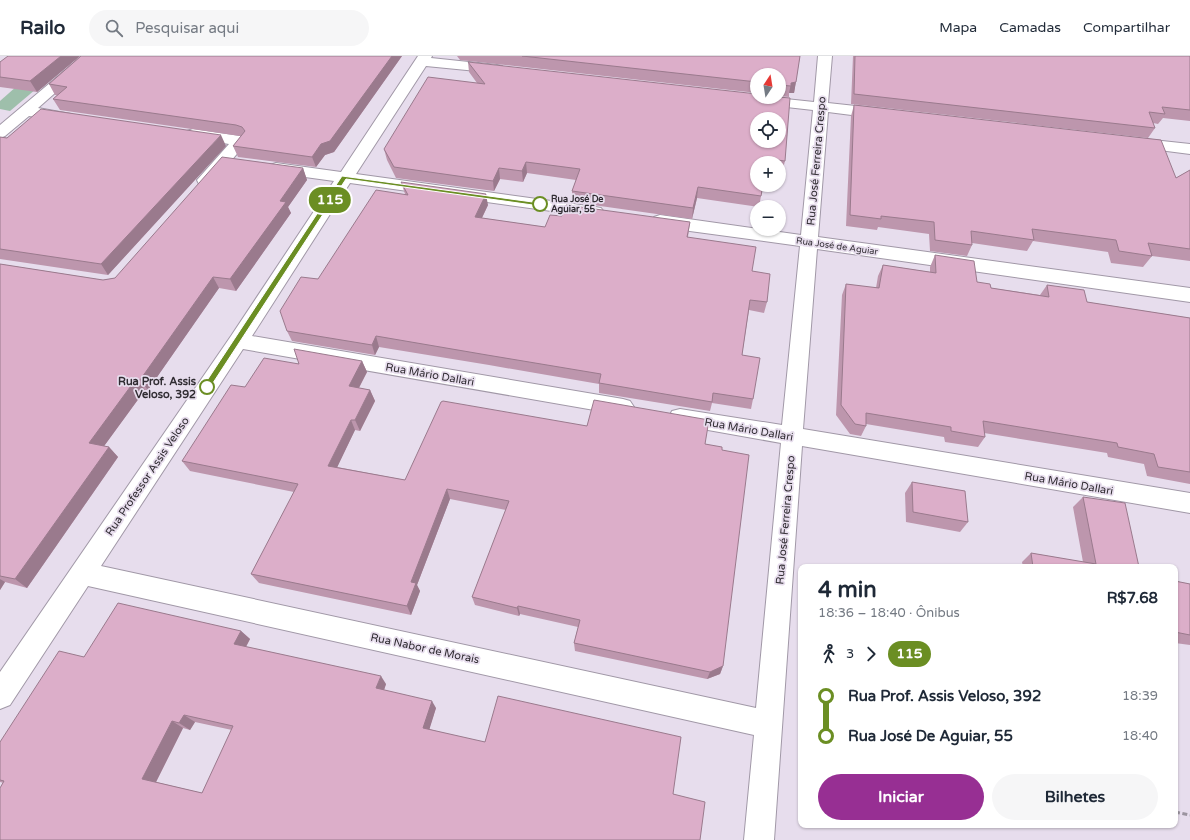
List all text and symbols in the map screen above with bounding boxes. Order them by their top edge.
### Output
search box [89,10,369,46]
text: Railo [20,17,65,39]
icon: search [103,17,125,39]
text: Pesquisar aqui [135,19,239,37]
text: Mapa [939,19,977,36]
text: Camadas [999,19,1061,36]
text: Compartilhar [1083,19,1170,36]
north arrow [750,68,786,104]
map controls [750,68,786,236]
street label: Rua José Ferreira Crespo [804,96,829,226]
button: locate [750,112,786,148]
button: + [750,156,786,192]
line badge: 115 [307,187,353,213]
text: 115 [317,191,343,208]
place label: Rua José De Aguiar, 55 [551,194,603,215]
marker: Rua José De Aguiar, 55 [532,196,548,212]
button: − [750,200,786,236]
street label: Rua José de Aguiar [795,235,879,258]
street label: Rua Mário Dallari [385,360,475,389]
place label: Rua Prof. Assis Veloso, 392 [118,375,197,401]
marker: Rua Prof. Assis Veloso, 392 [199,379,215,395]
street label: Rua Professor Assis Veloso [103,414,192,538]
street label: Rua Mário Dallari [704,415,794,444]
street label: Rua José Ferreira Crespo [773,455,798,585]
street label: Rua Mário Dallari [1024,469,1114,498]
text: 4 min [818,577,877,603]
text: R$7.68 [1107,589,1158,607]
text: 18:36 – 18:40 · Ônibus [818,605,960,621]
street label: Rua Nabor de Morais [369,631,480,666]
icon: walk [818,643,840,665]
icon: forward [860,643,882,665]
text: 115 [896,645,923,662]
text: 3 [846,646,854,662]
text: Rua Prof. Assis Veloso, 392 [848,687,1041,705]
text: 18:39 [1122,688,1158,704]
text: Rua José De Aguiar, 55 [848,727,1013,745]
text: 18:40 [1122,728,1158,744]
button: Iniciar [818,774,984,820]
button: Bilhetes [992,774,1158,820]

